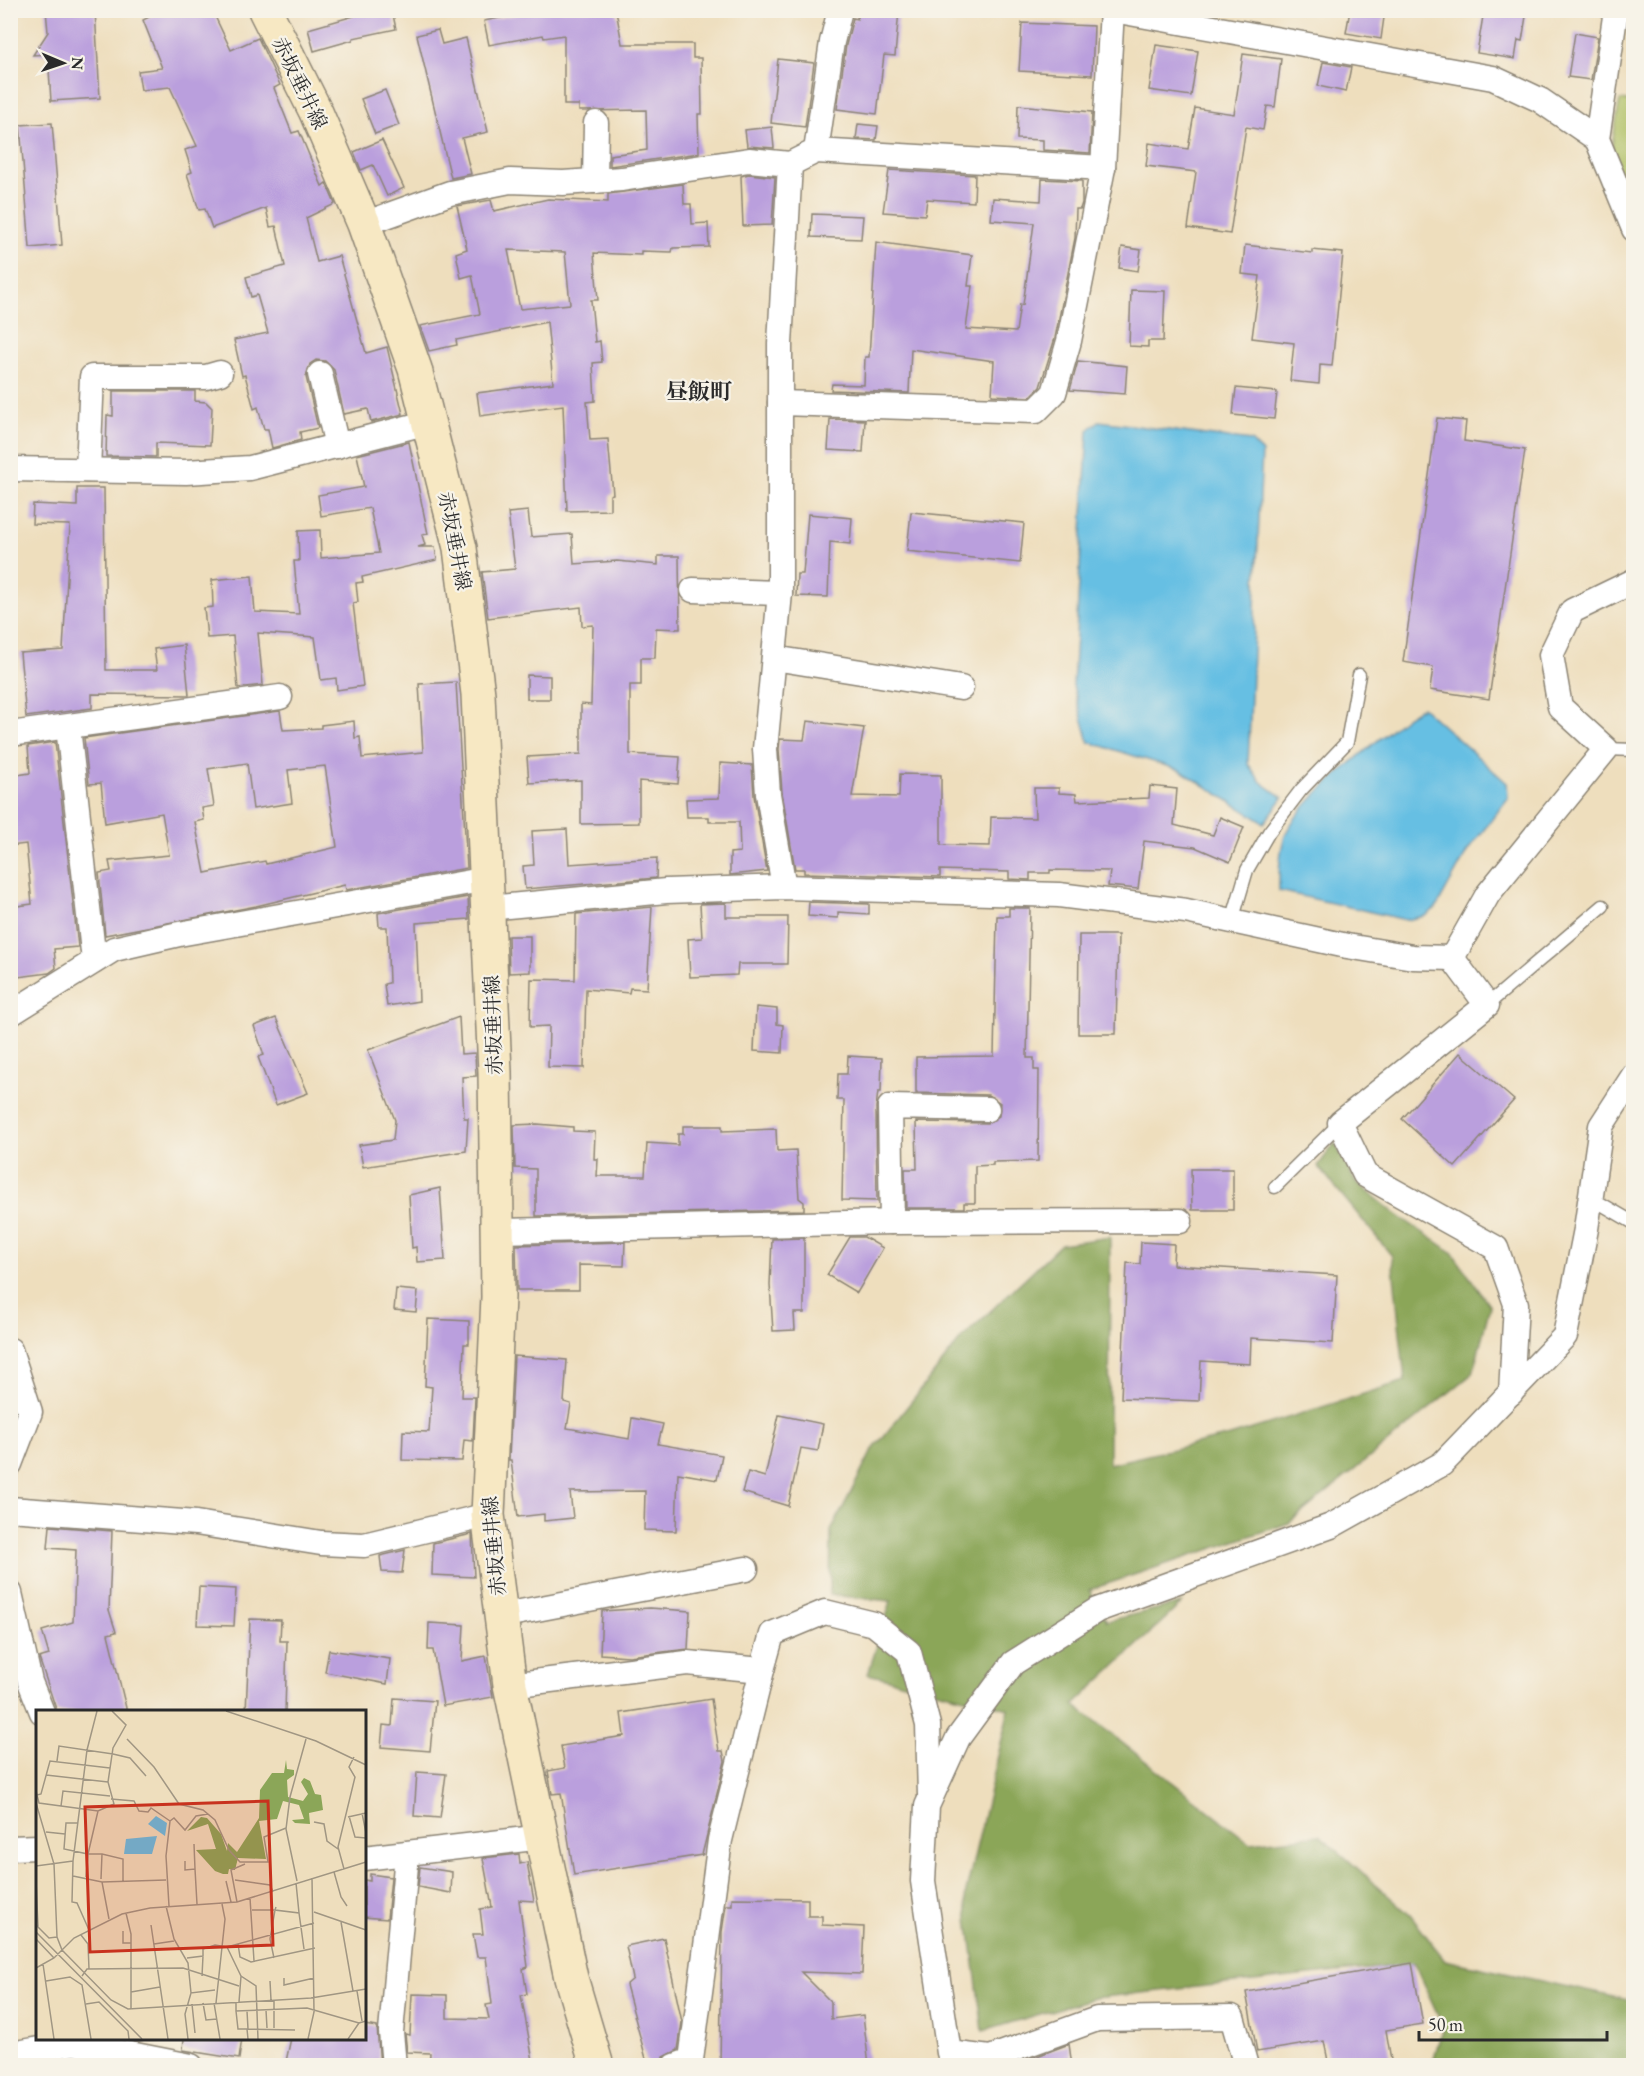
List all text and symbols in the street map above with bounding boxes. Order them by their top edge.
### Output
street label: 赤坂垂井線 [266,32,334,134]
north arrow [33,33,93,93]
text: N [67,57,88,70]
district label: 昼飯町 [666,377,732,406]
street label: 赤坂垂井線 [433,489,477,593]
street label: 赤坂垂井線 [478,975,508,1075]
street label: 赤坂垂井線 [477,1495,511,1597]
inset map [36,1710,366,2040]
scale bar [1419,2004,1606,2042]
text: 50 m [1428,2013,1463,2036]

